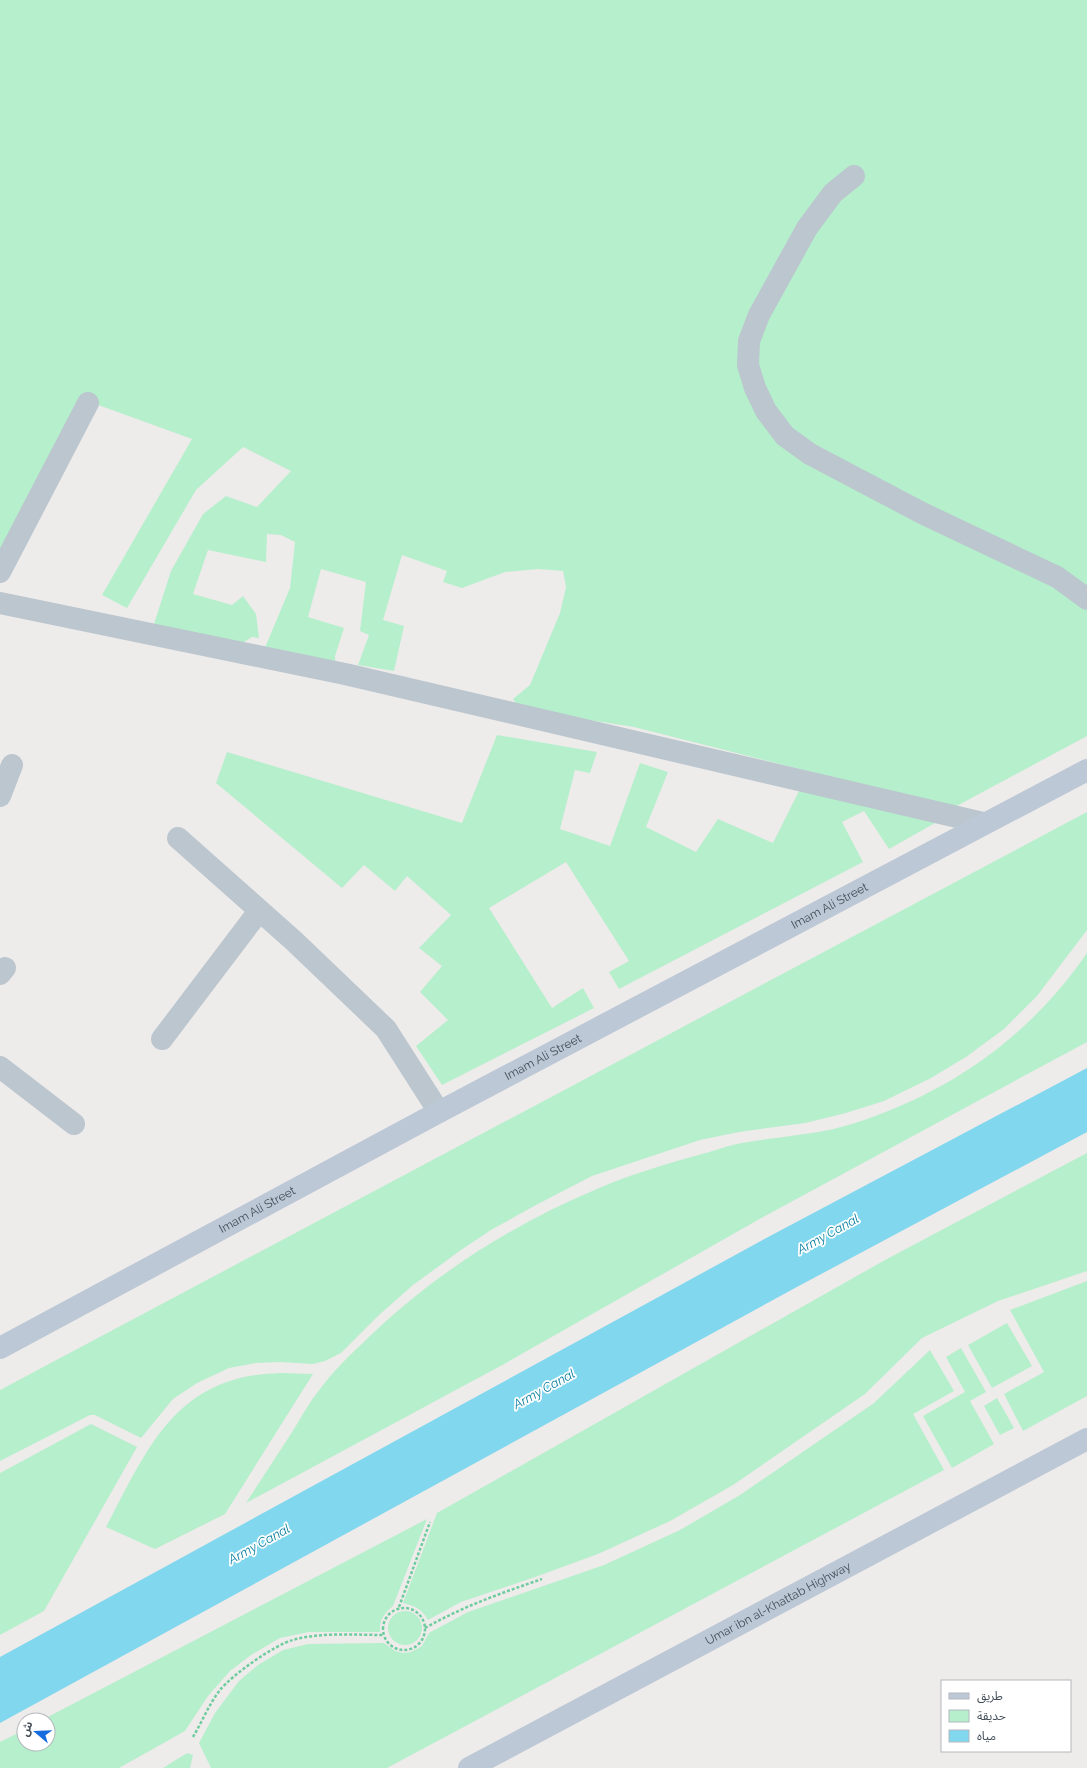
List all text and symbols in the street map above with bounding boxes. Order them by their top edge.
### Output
street label: Imam Ali Street [789,880,870,932]
street label: Imam Ali Street [502,1031,584,1083]
street label: Imam Ali Street [217,1184,298,1236]
water label: Army Canal [794,1211,862,1258]
water label: Army Canal [510,1366,578,1413]
water label: Army Canal [225,1521,293,1568]
street label: Umar ibn al-Khattab Highway [703,1559,854,1648]
legend [941,1680,1071,1752]
text: طريق [977,1689,1003,1704]
text: حديقة [977,1709,1006,1723]
north arrow [16,1712,56,1752]
text: ش [18,1720,36,1738]
text: مياه [977,1729,996,1743]

